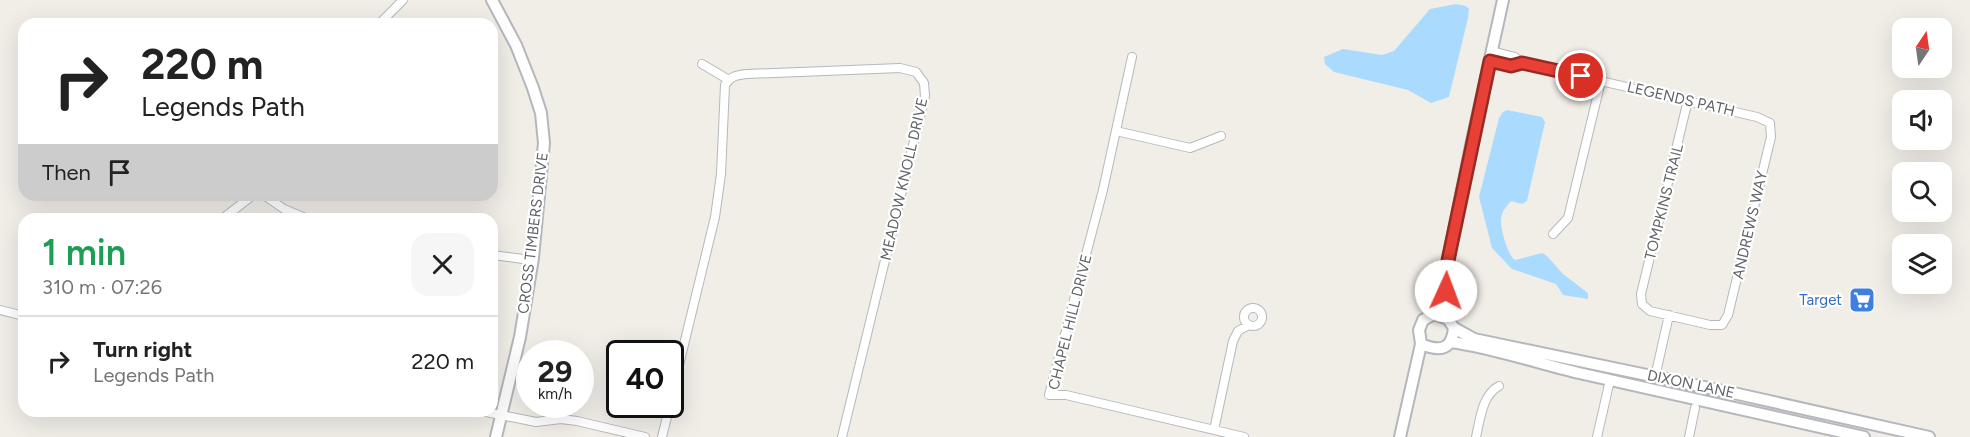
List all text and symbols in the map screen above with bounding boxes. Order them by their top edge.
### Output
north arrow [1892,18,1952,78]
map controls [1892,18,1952,294]
text: 220 m [141,39,263,90]
icon: right [42,42,120,120]
pin [1555,50,1606,101]
icon: arrive [1564,59,1597,92]
street label: LEGENDS PATH [1625,78,1737,120]
text: Legends Path [141,90,305,123]
button: sound [1892,90,1952,150]
street label: MEADOW KNOLL DRIVE [877,96,931,262]
street label: TOMPKINS TRAIL [1641,142,1687,262]
street label: CROSS TIMBERS DRIVE [514,151,552,315]
icon: arrive [103,156,136,189]
text: Then [42,159,91,186]
button: search [1892,162,1952,222]
street label: ANDREWS WAY [1729,169,1771,281]
text: 1 min [42,231,126,274]
button: close [411,233,474,296]
button: layers [1892,234,1952,294]
street label: CHAPEL HILL DRIVE [1044,252,1096,392]
position arrow [1414,259,1478,323]
text: 310 m · 07:26 [42,275,162,299]
supermarket icon: Target [1847,285,1877,315]
place label: Target [1799,291,1842,309]
text: Turn right [93,336,192,363]
speed limit sign: 40 [606,340,684,418]
icon: right [42,345,75,378]
text: 220 m [411,348,474,375]
text: 29 [538,353,572,390]
text: Legends Path [93,363,214,387]
street label: DIXON LANE [1646,366,1736,402]
text: km/h [538,385,572,403]

